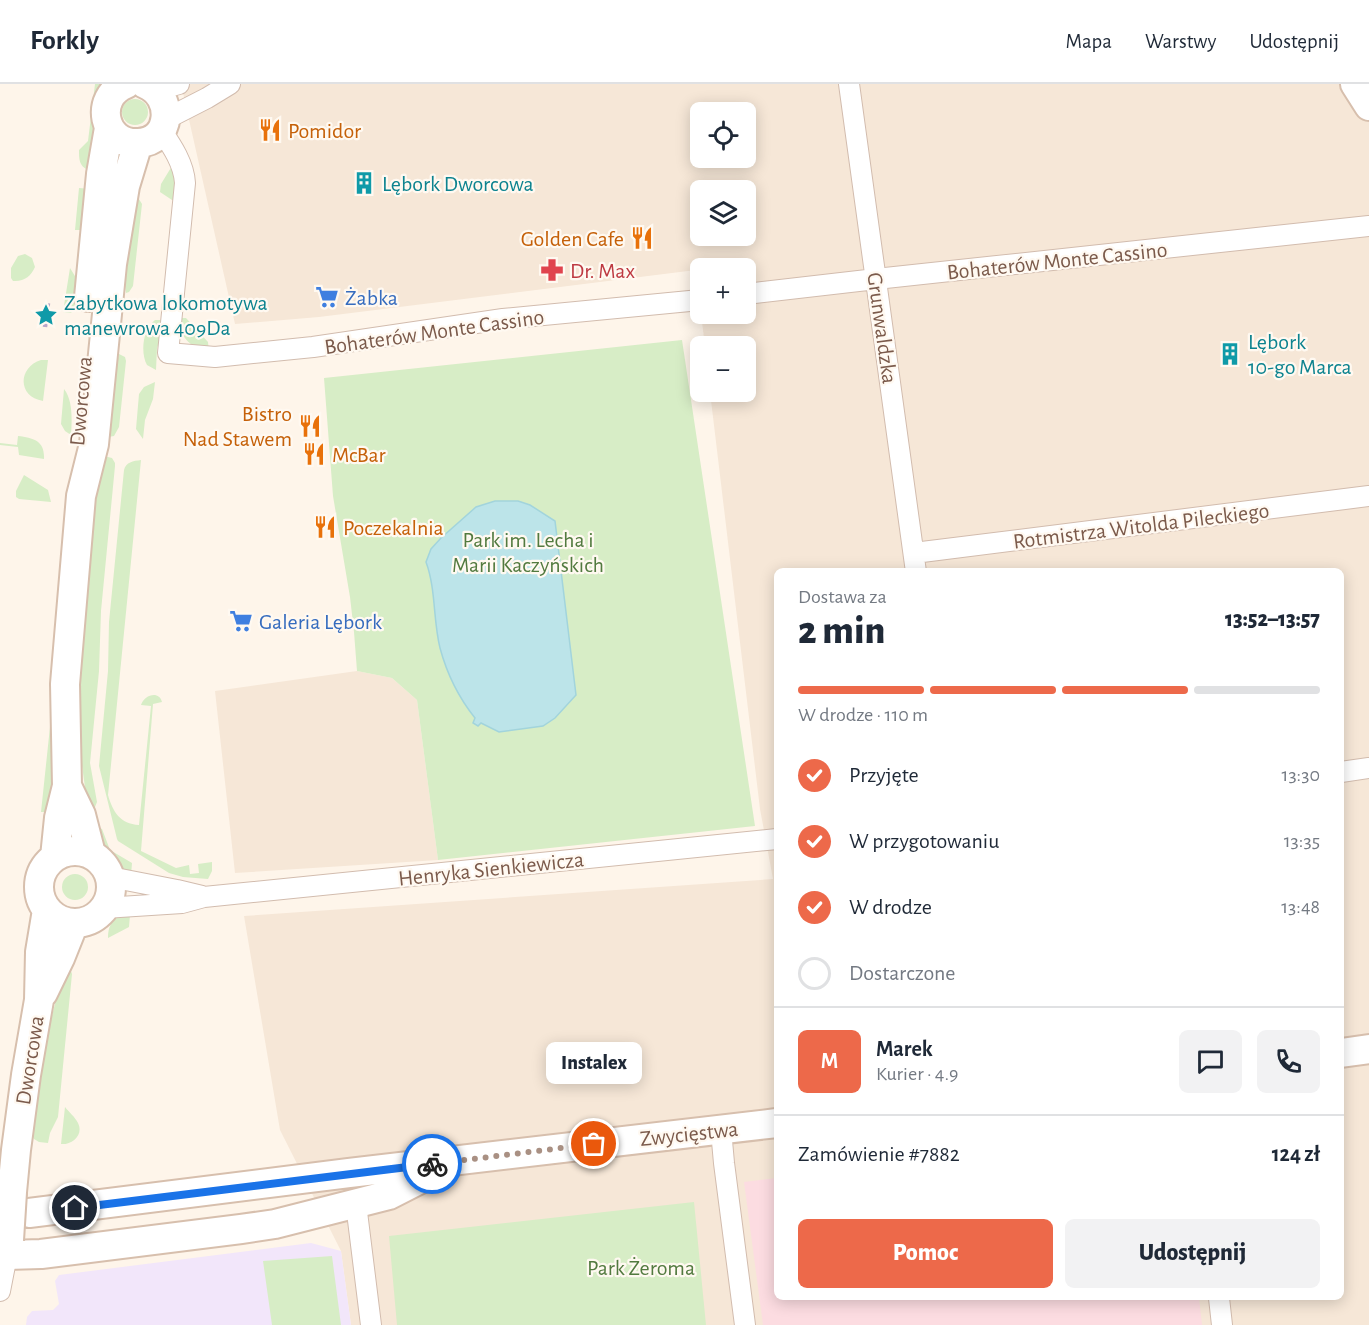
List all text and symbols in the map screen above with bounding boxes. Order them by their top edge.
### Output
text: Forkly [30,27,99,55]
text: Mapa [1066,31,1112,52]
text: Warstwy [1145,31,1216,52]
text: Udostępnij [1249,31,1339,52]
map controls [690,102,756,402]
button: locate [690,102,756,168]
restaurant icon: Pomidor [257,117,283,143]
place label: Pomidor [288,120,361,142]
building icon: Lębork Dworcowa [351,170,377,196]
place label: Lębork Dworcowa [382,173,534,195]
button: layers [690,180,756,246]
restaurant icon: Golden Cafe [629,225,655,251]
place label: Golden Cafe [521,228,624,250]
street label: Bohaterów Monte Cassino [946,238,1168,284]
pharmacy icon: Dr. Max [539,257,565,283]
button: + [690,258,756,324]
place label: Dr. Max [570,260,635,282]
street label: Grunwaldzka [863,271,901,385]
supermarket icon: Żabka [314,284,340,310]
place label: Żabka [345,287,398,309]
place label: Zabytkowa lokomotywa manewrowa 409Da [64,292,268,339]
place icon: Zabytkowa lokomotywa manewrowa 409Da [33,302,59,328]
street label: Bohaterów Monte Cassino [323,306,545,358]
place label: Lębork 10-go Marca [1248,331,1352,378]
button: − [690,336,756,402]
building icon: Lębork 10-go Marca [1217,341,1243,367]
street label: Dworcowa [66,355,96,447]
place label: Bistro Nad Stawem [183,403,292,450]
restaurant icon: Bistro Nad Stawem [297,413,323,439]
restaurant icon: McBar [301,441,327,467]
place label: McBar [332,444,386,466]
street label: Rotmistrza Witolda Pileckiego [1012,499,1271,553]
restaurant icon: Poczekalnia [312,514,338,540]
place label: Poczekalnia [343,517,444,539]
park label: Park im. Lecha i Marii Kaczyńskich [452,529,604,576]
text: Dostawa za [798,587,887,607]
supermarket icon: Galeria Lębork [228,608,254,634]
text: 13:52–13:57 [1225,608,1320,630]
place label: Galeria Lębork [259,611,382,633]
text: 2 min [798,612,885,651]
text: W drodze · 110 m [798,705,928,725]
icon: check [798,759,831,792]
text: Przyjęte [849,764,919,786]
text: 13:30 [1282,765,1320,785]
icon: check [798,825,831,858]
text: W przygotowaniu [849,830,999,852]
text: 13:35 [1284,831,1320,851]
street label: Henryka Sienkiewicza [397,848,585,890]
icon: check [798,891,831,924]
text: W drodze [849,896,932,918]
text: 13:48 [1281,897,1320,917]
text: Dostarczone [849,962,956,984]
street label: Dworcowa [12,1014,48,1106]
button: chat [1179,1030,1242,1093]
button: phone [1257,1030,1320,1093]
text: Marek [876,1038,933,1060]
callout: Instalex [546,1042,642,1084]
text: M [821,1050,838,1072]
text: Instalex [561,1053,627,1073]
text: Kurier · 4.9 [876,1064,958,1084]
pin [568,1118,619,1169]
street label: Zwycięstwa [639,1118,739,1150]
icon: bag [577,1127,610,1160]
courier [402,1134,462,1194]
text: Zamówienie #7882 [798,1143,960,1165]
text: 124 zł [1272,1143,1320,1165]
icon: bike [416,1148,449,1181]
pin [49,1182,100,1233]
icon: home [58,1191,91,1224]
button: Pomoc [798,1219,1053,1288]
button: Udostępnij [1065,1219,1320,1288]
park label: Park Żeroma [587,1257,695,1279]

